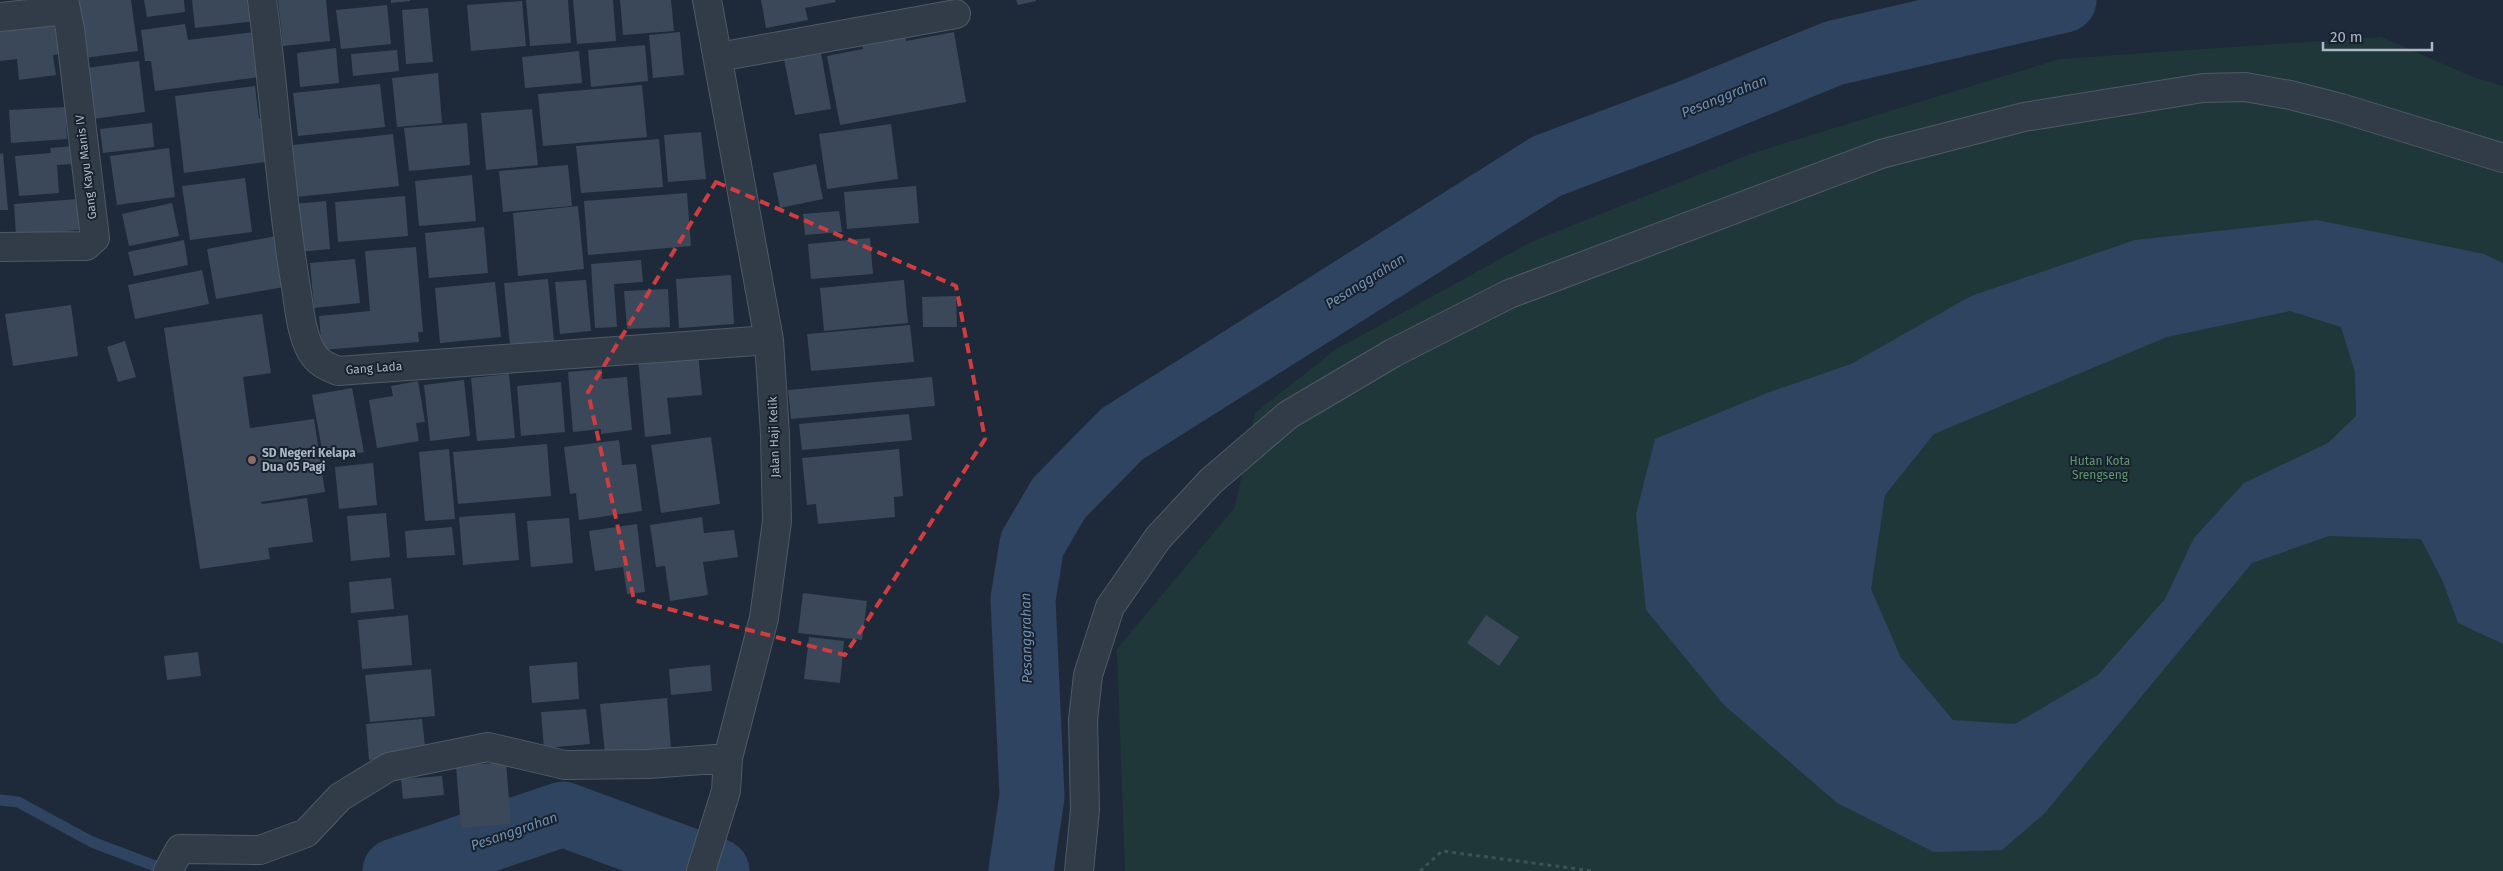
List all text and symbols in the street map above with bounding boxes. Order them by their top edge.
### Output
scale bar [2323,20,2432,52]
text: 20 m [2330,28,2363,46]
water label: Pesanggrahan [1679,72,1769,121]
street label: Gang Kayu Manis IV [73,114,99,220]
water label: Pesanggrahan [1322,250,1408,313]
street label: Gang Lada [345,359,403,377]
street label: Jalan Haji Kelik [766,395,782,478]
place label: SD Negeri Kelapa Dua 05 Pagi [262,446,356,474]
marker: SD Negeri Kelapa Dua 05 Pagi [246,454,258,466]
park label: Hutan Kota Srengseng [2070,454,2130,482]
water label: Pesanggrahan [1017,592,1036,684]
water label: Pesanggrahan [468,809,560,854]

